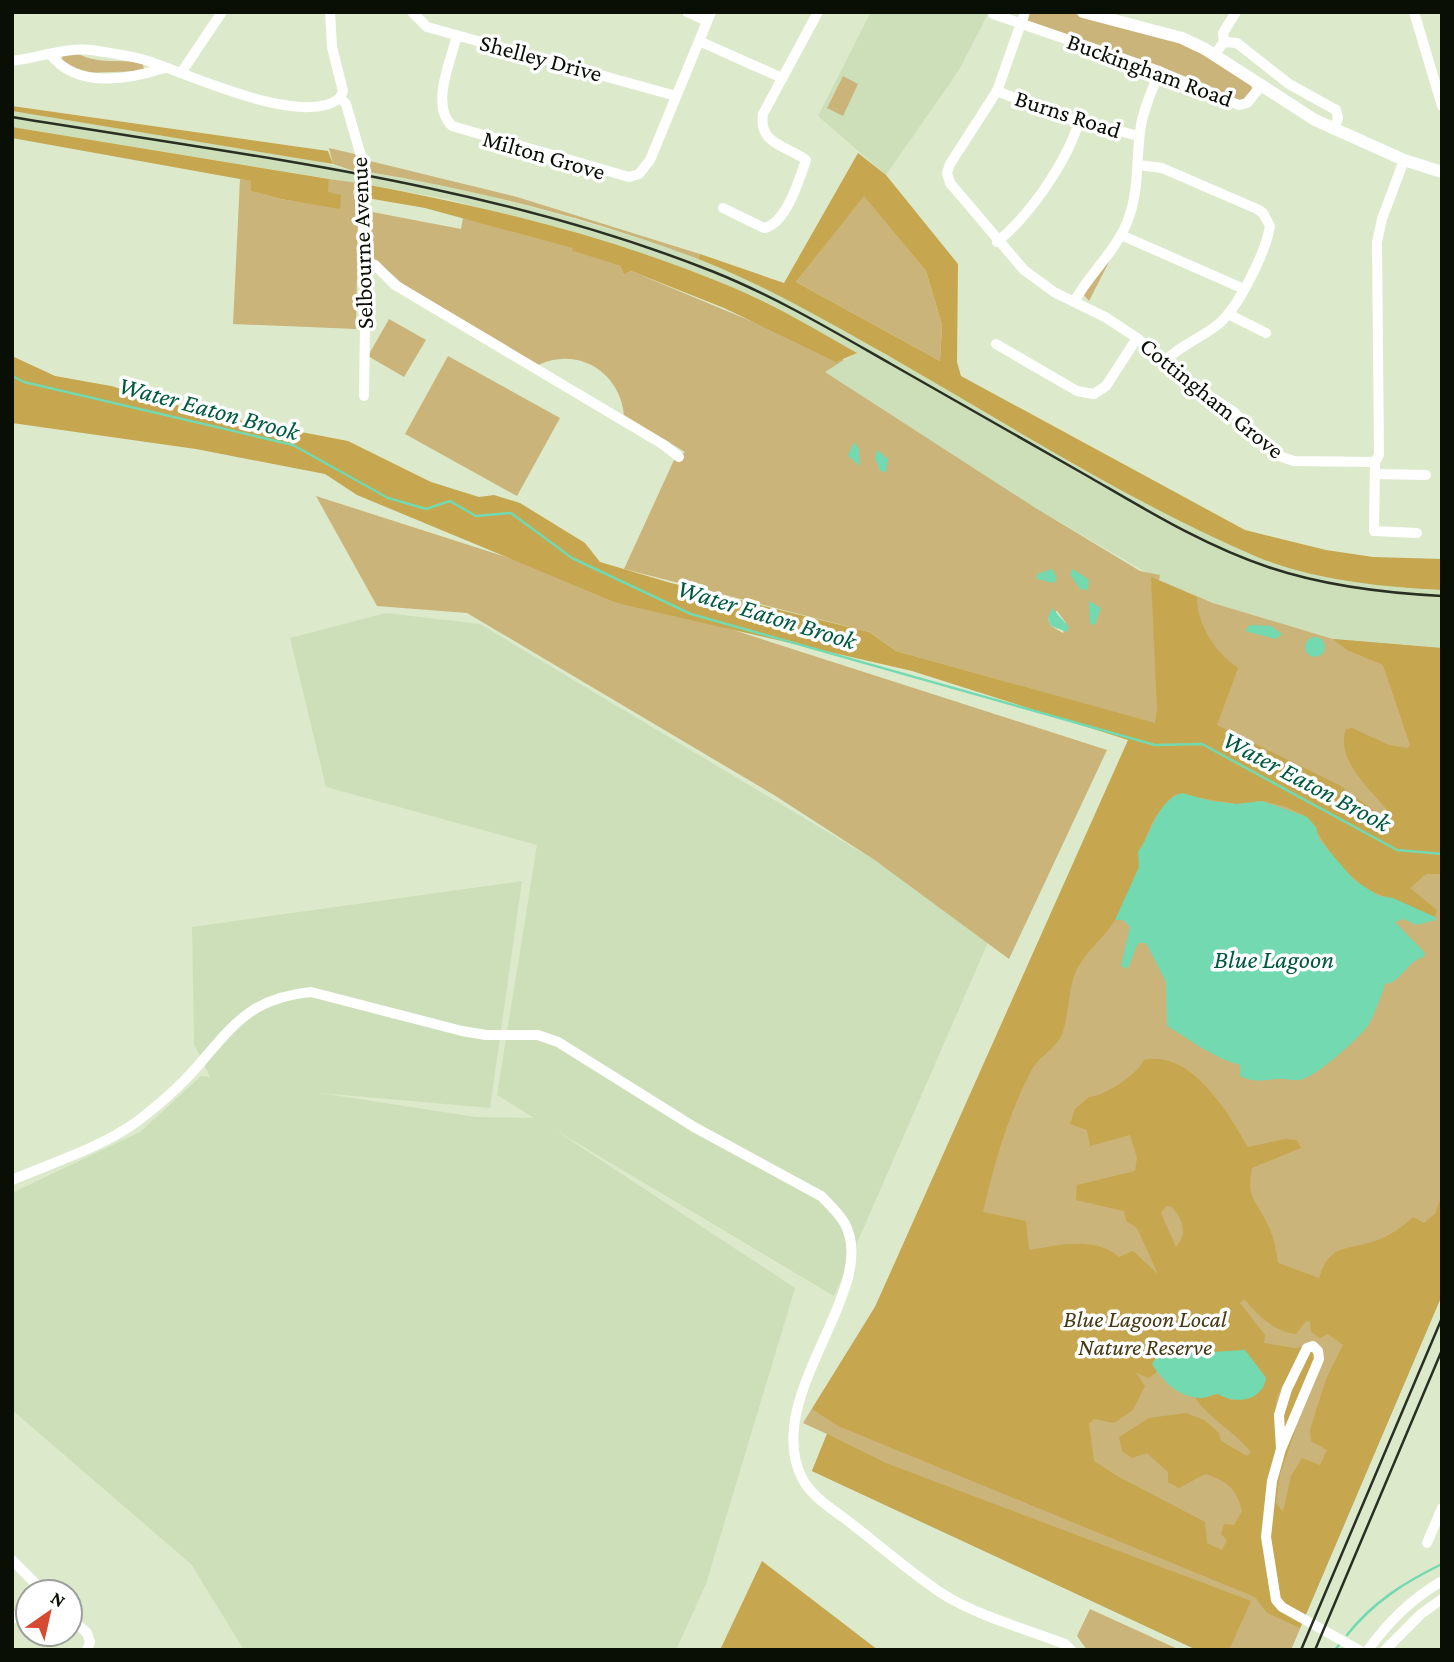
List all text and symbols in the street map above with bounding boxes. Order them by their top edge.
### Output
street label: Buckingham Road [1064,27,1237,112]
street label: Shelley Drive [477,28,605,87]
street label: Burns Road [1012,84,1125,143]
street label: Milton Grove [480,124,608,185]
street label: Selbourne Avenue [345,156,378,330]
street label: Cottingham Grove [1135,331,1290,464]
water label: Water Eaton Brook [115,370,304,447]
water label: Water Eaton Brook [674,573,861,656]
water label: Water Eaton Brook [1218,725,1397,839]
water label: Blue Lagoon [1214,945,1334,974]
park label: Blue Lagoon Local Nature Reserve [1063,1305,1228,1360]
north arrow [14,1578,84,1648]
text: N [47,1587,70,1612]

